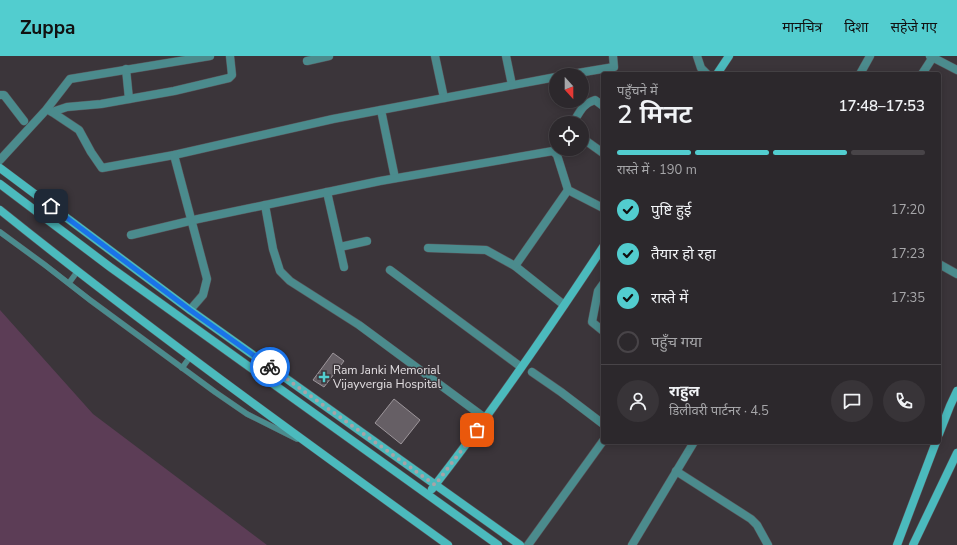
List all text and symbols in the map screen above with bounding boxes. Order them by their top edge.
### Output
text: Zuppa [20,15,76,41]
text: मानचित्र [782,18,822,37]
text: दिशा [844,18,868,37]
text: सहेजे गए [890,18,937,37]
north arrow [549,68,589,108]
map controls [549,68,589,156]
text: पहुँचने में [617,82,658,100]
text: 17:48–17:53 [838,96,925,116]
text: 2 मिनट [617,97,692,132]
button: locate [549,116,589,156]
text: रास्ते में · 190 m [617,161,697,179]
pin [34,189,68,223]
icon: home [40,195,62,217]
icon: check [617,199,639,221]
text: पुष्टि हुई [651,200,691,220]
text: 17:20 [891,201,925,219]
icon: check [617,243,639,265]
text: तैयार हो रहा [651,244,716,264]
text: 17:23 [891,245,925,263]
icon: check [617,287,639,309]
text: रास्ते में [651,288,688,308]
text: 17:35 [891,289,925,307]
text: पहुँच गया [651,332,702,352]
courier [250,347,290,387]
icon: bike [259,356,281,378]
place label: Ram Janki Memorial Vijayvergia Hospital [332,362,441,392]
marker: Ram Janki Memorial Vijayvergia Hospital [318,371,330,383]
button: person [617,380,659,422]
button: chat [831,380,873,422]
button: phone [883,380,925,422]
text: राहुल [669,381,700,401]
text: डिलीवरी पार्टनर · 4.5 [669,402,769,420]
pin [460,413,494,447]
icon: bag [466,419,488,441]

